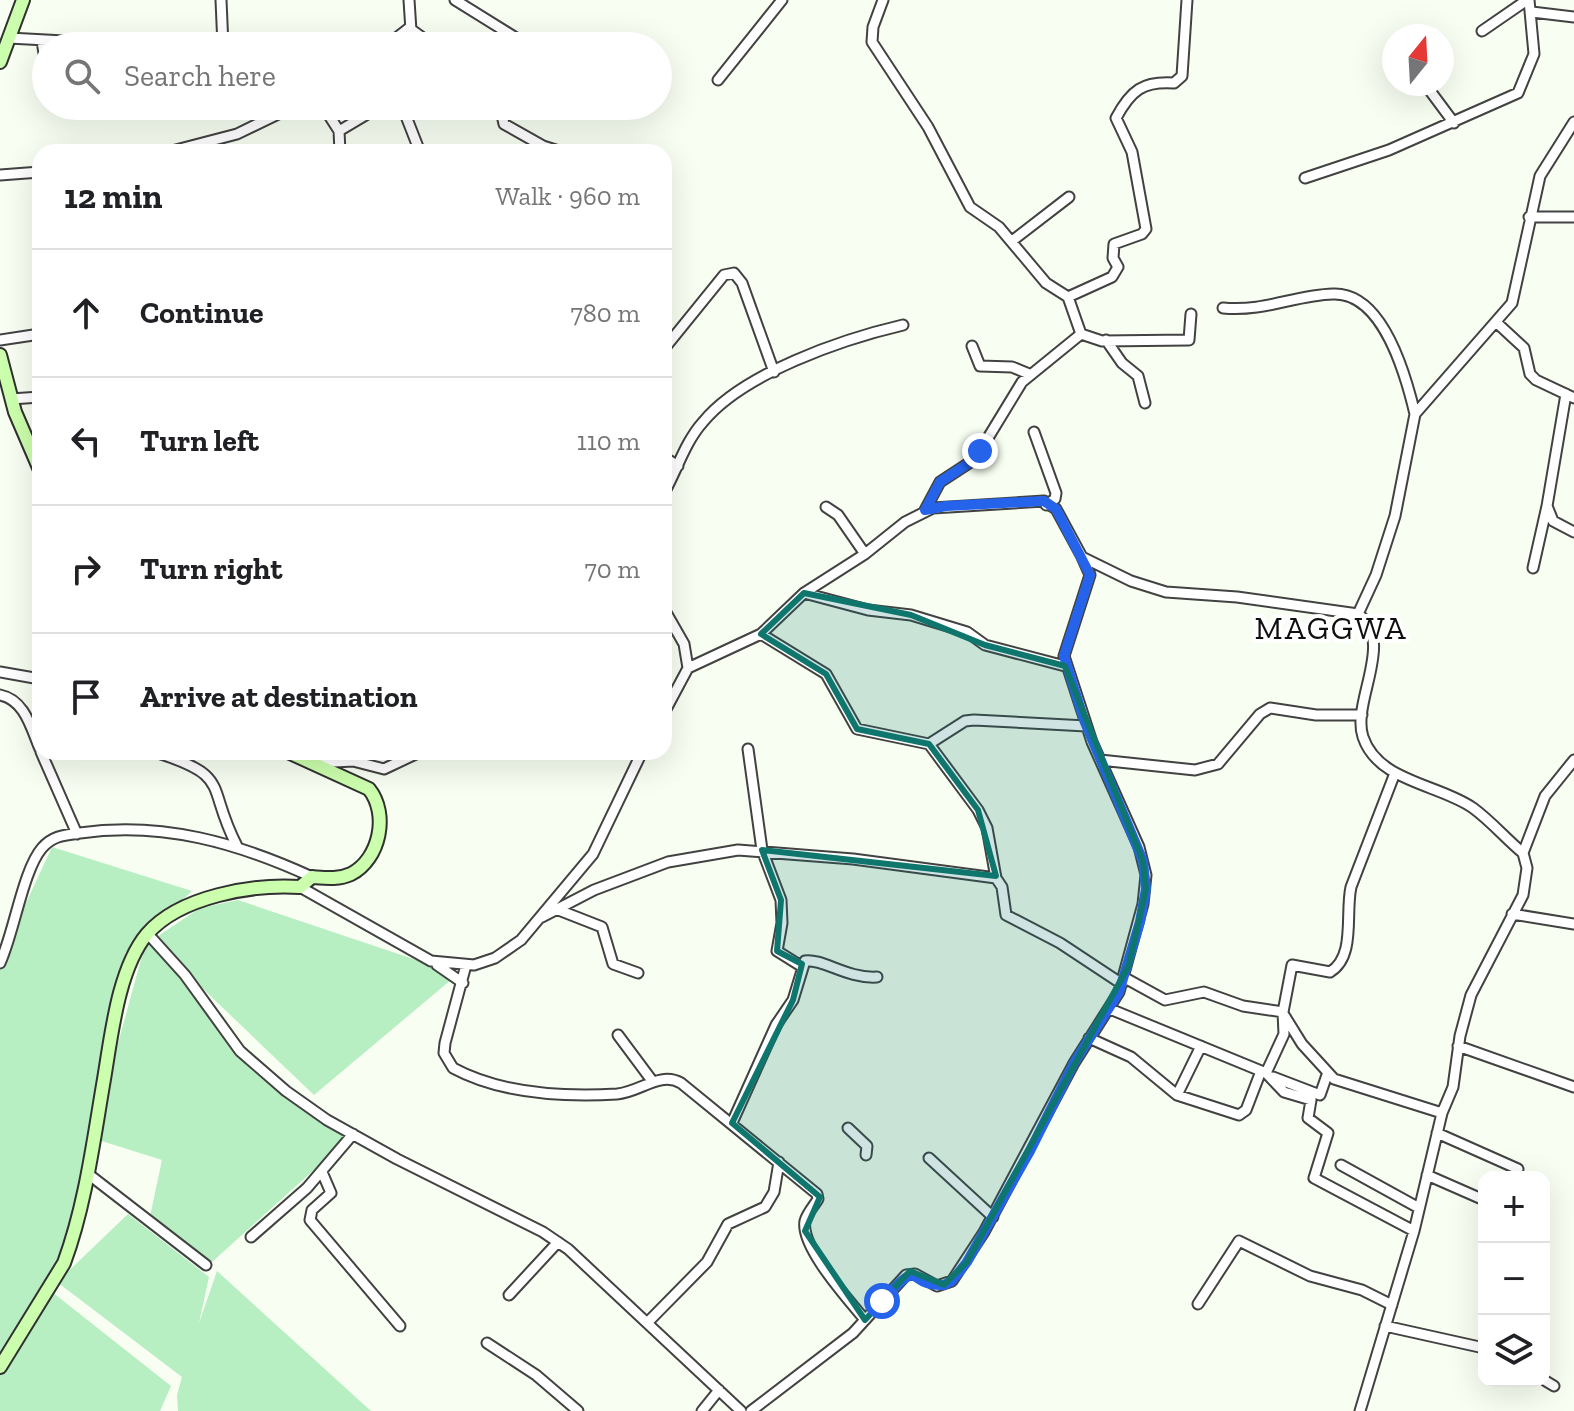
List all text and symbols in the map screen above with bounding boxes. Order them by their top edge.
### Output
north arrow [1382,24,1454,96]
search box [32,32,672,120]
icon: search [60,54,104,98]
text: Search here [124,58,276,94]
text: 12 min [64,176,162,217]
text: Walk · 960 m [495,180,640,212]
icon: ahead [64,291,108,335]
text: Continue [140,295,264,331]
text: 780 m [570,297,640,329]
icon: left [64,419,108,463]
text: Turn left [140,423,259,459]
text: 110 m [577,425,640,457]
route end [962,433,998,469]
icon: right [64,547,108,591]
text: Turn right [140,551,282,587]
text: 70 m [584,553,640,585]
district label: MAGGWA [1255,609,1407,647]
icon: arrive [64,675,108,719]
text: Arrive at destination [140,679,417,715]
map controls [1478,1171,1550,1387]
button: + [1478,1171,1550,1243]
button: − [1478,1243,1550,1315]
route start [864,1283,900,1319]
button: layers [1478,1315,1550,1387]

